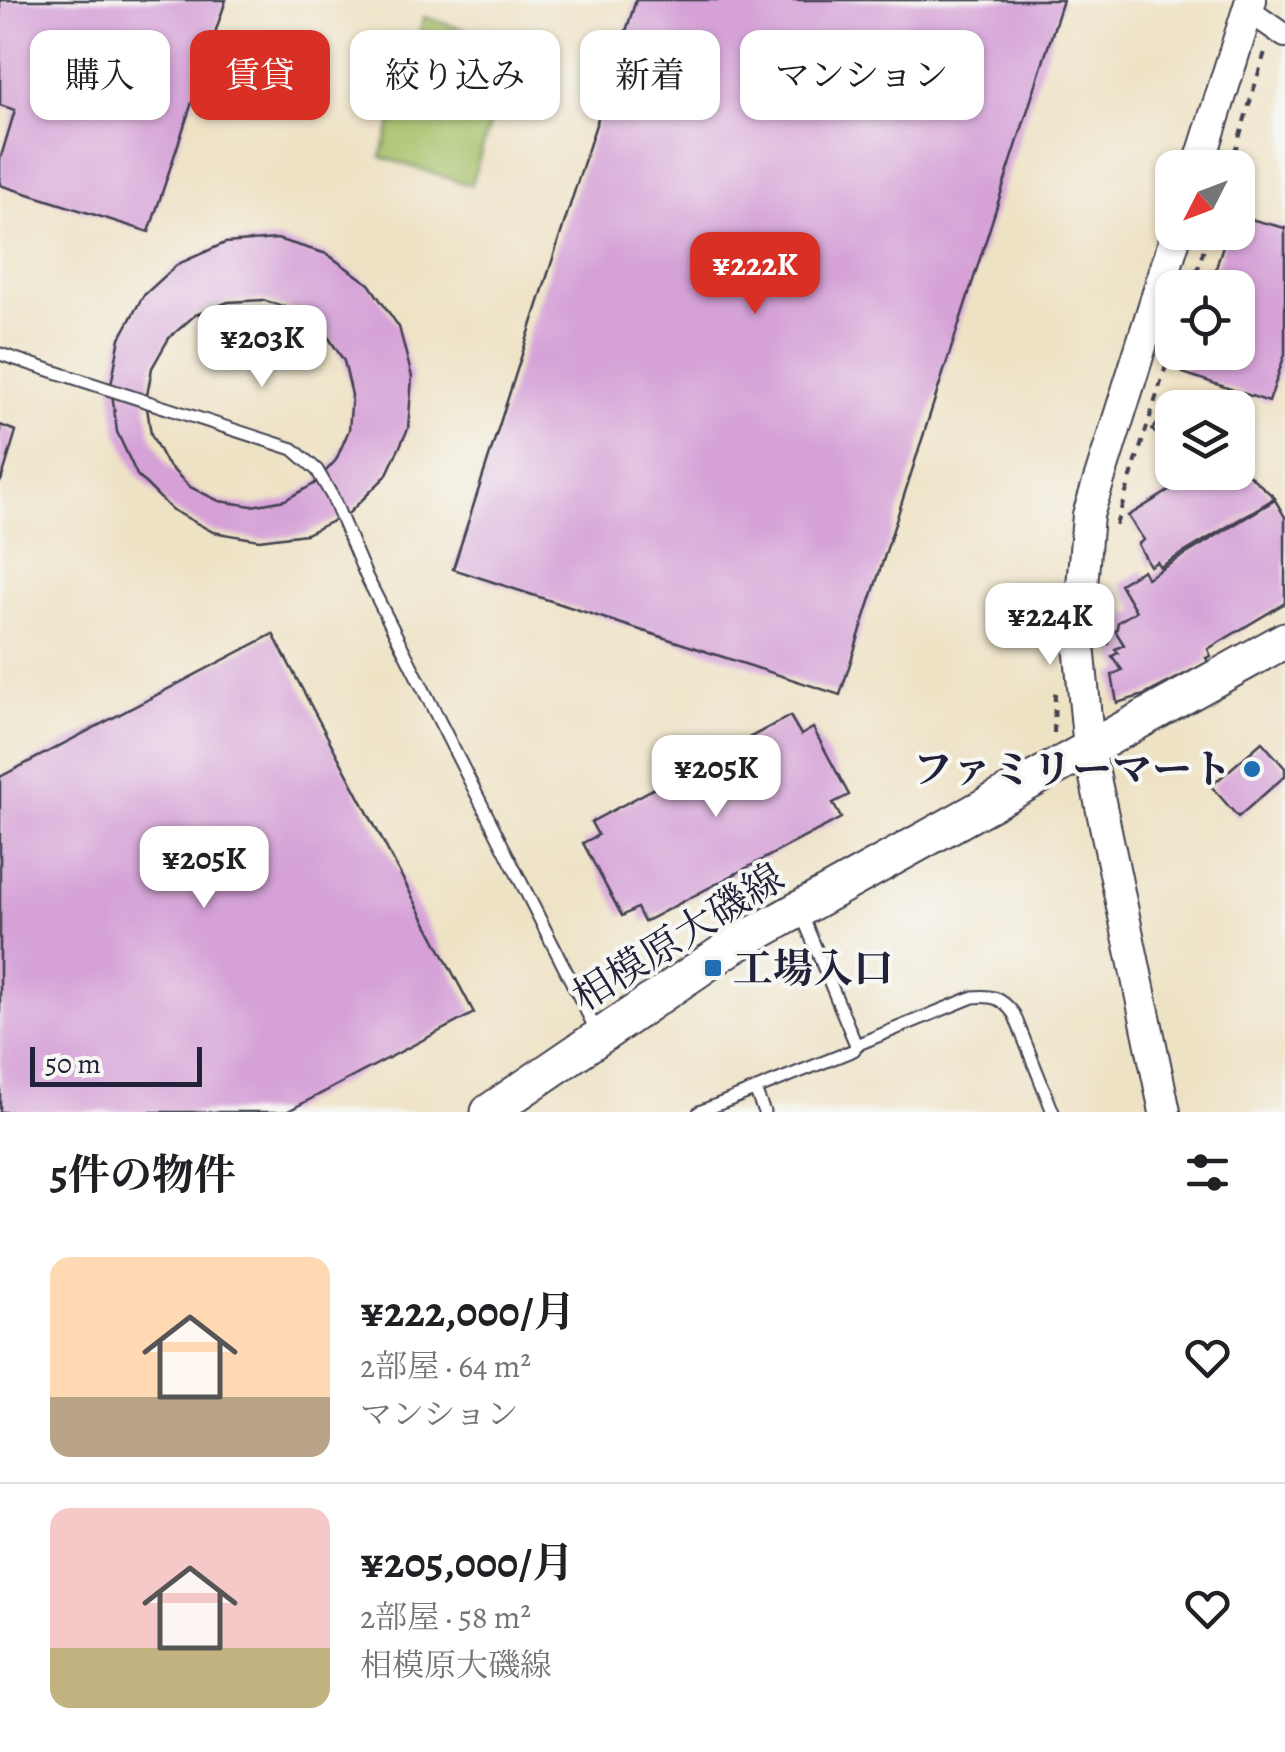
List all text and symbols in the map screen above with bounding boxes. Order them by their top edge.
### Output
chip: 購入 [30,30,170,120]
chip: 賃貸 [190,30,330,120]
chip: 絞り込み [350,30,560,120]
chip: 新着 [580,30,720,120]
chip: マンション [740,30,984,120]
north arrow [1155,150,1255,250]
map controls [1155,150,1255,490]
pin: ¥222K [685,232,825,317]
text: ¥222K [712,242,798,286]
button: locate [1155,270,1255,370]
pin: ¥203K [192,305,332,390]
text: ¥203K [220,315,304,359]
button: layers [1155,390,1255,490]
pin: ¥224K [980,583,1120,668]
text: ¥224K [1007,593,1093,637]
pin: ¥205K [646,735,786,820]
place label: ファミリーマート [913,742,1232,797]
text: ¥205K [674,745,758,789]
marker: ファミリーマート [1241,758,1263,780]
pin: ¥205K [134,826,274,911]
text: ¥205K [162,836,246,880]
street label: 相模原大磯線 [562,850,794,1024]
place label: 工場入口 [733,941,893,996]
marker: 工場入口 [702,957,724,979]
scale bar [30,1042,202,1086]
text: 50 m [45,1045,101,1083]
icon: filters [1180,1145,1235,1200]
text: 5件の物件 [50,1146,236,1203]
text: ¥222,000/月 [360,1283,575,1340]
icon: home [130,1297,250,1417]
icon: heart [1180,1330,1235,1385]
text: 2部屋 · 64 m² [360,1344,531,1388]
text: マンション [360,1392,519,1436]
text: ¥205,000/月 [360,1534,574,1591]
icon: home [130,1548,250,1668]
icon: heart [1180,1581,1235,1636]
text: 2部屋 · 58 m² [360,1595,531,1639]
text: 相模原大磯線 [360,1643,552,1687]

